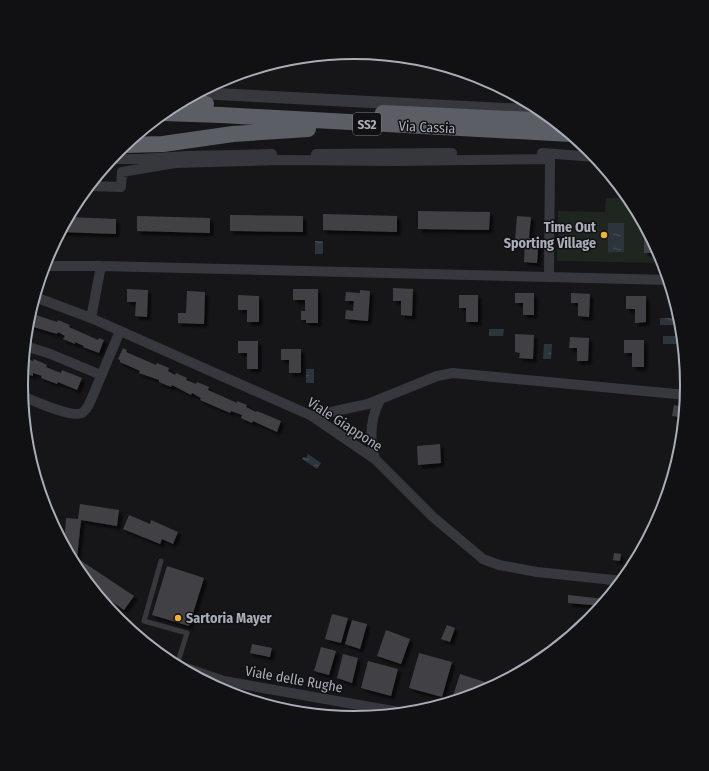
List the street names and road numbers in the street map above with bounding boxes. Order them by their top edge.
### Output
road number: SS2 [353,113,381,135]
street label: Via Cassia [398,118,456,137]
street label: Viale Giappone [304,394,386,455]
street label: Viale delle Rughe [244,663,344,696]

